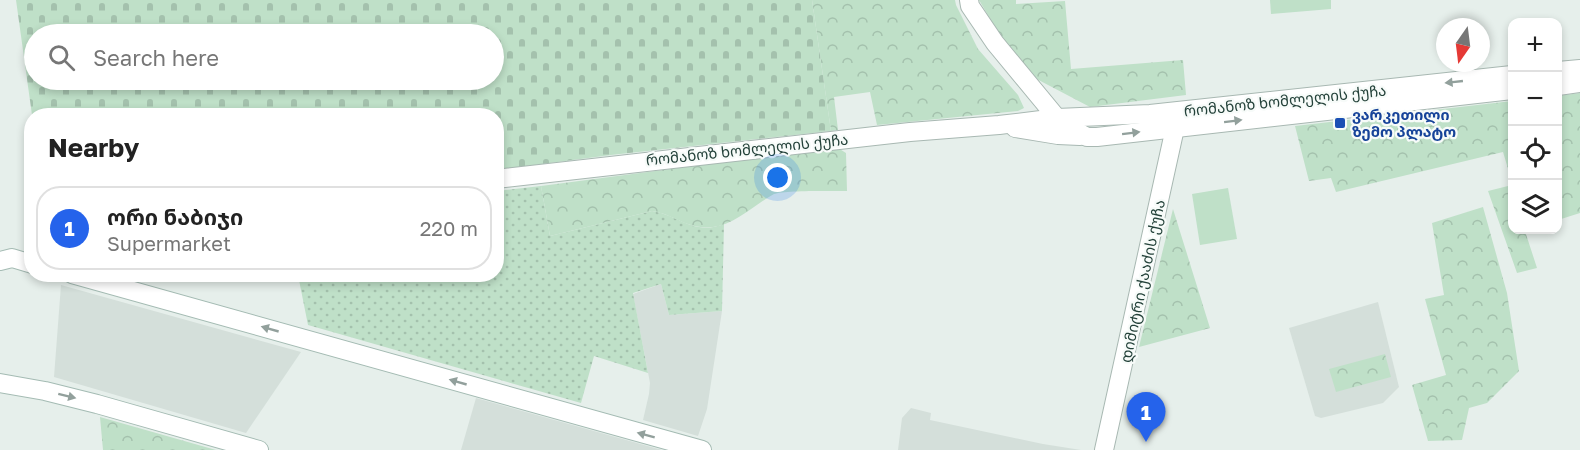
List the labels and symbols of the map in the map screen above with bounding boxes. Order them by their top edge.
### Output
north arrow [1436,18,1490,72]
one-way arrow [1445,77,1464,86]
street label: რომანოზ ხომლელის ქუჩა [1183,80,1387,121]
place label: ვარკეთილი ზემო პლატო [1352,105,1456,141]
marker: ვარკეთილი ზემო პლატო [1333,116,1347,130]
one-way arrow [1224,117,1243,126]
street label: რომანოზ ხომლელის ქუჩა [645,129,849,170]
one-way arrow [1121,129,1140,138]
your location [763,163,792,192]
street label: დიმიტრი ქააძის ქუჩა [1116,198,1169,364]
one-way arrow [261,324,279,333]
one-way arrow [449,377,467,386]
one-way arrow [58,392,77,402]
pin: 1 [1126,392,1166,442]
one-way arrow [636,430,654,439]

